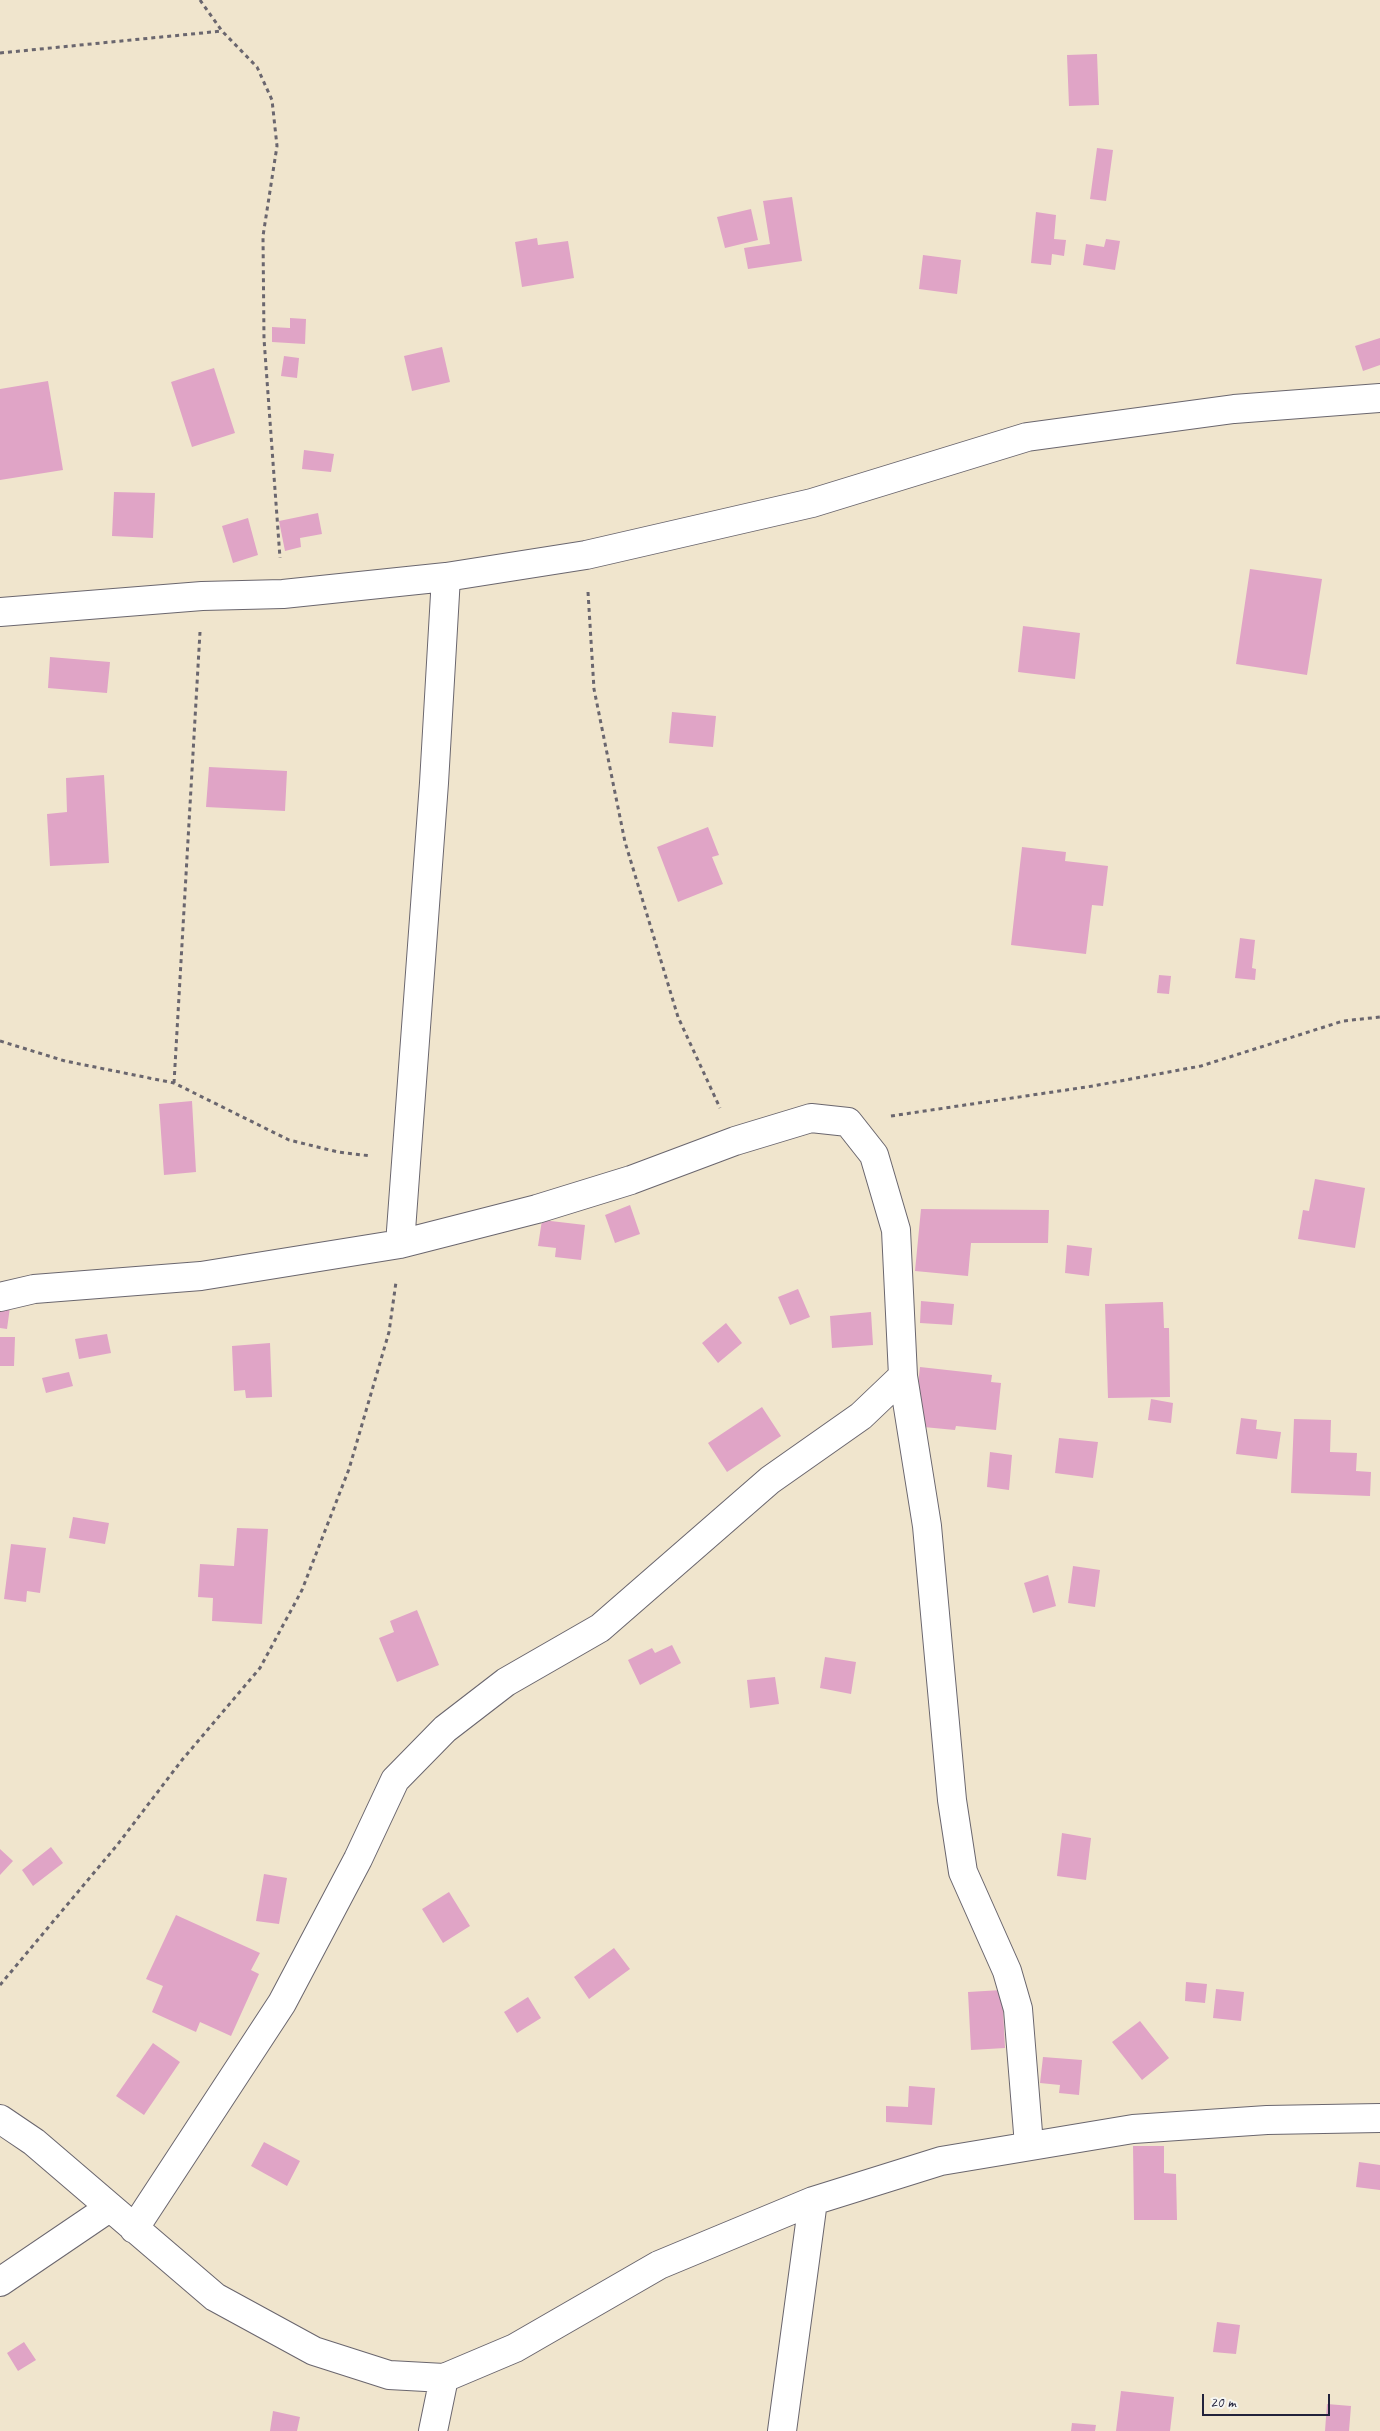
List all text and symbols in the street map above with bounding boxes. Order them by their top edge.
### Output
scale bar [1205,2384,1332,2416]
text: 20 m [1210,2393,1236,2412]

